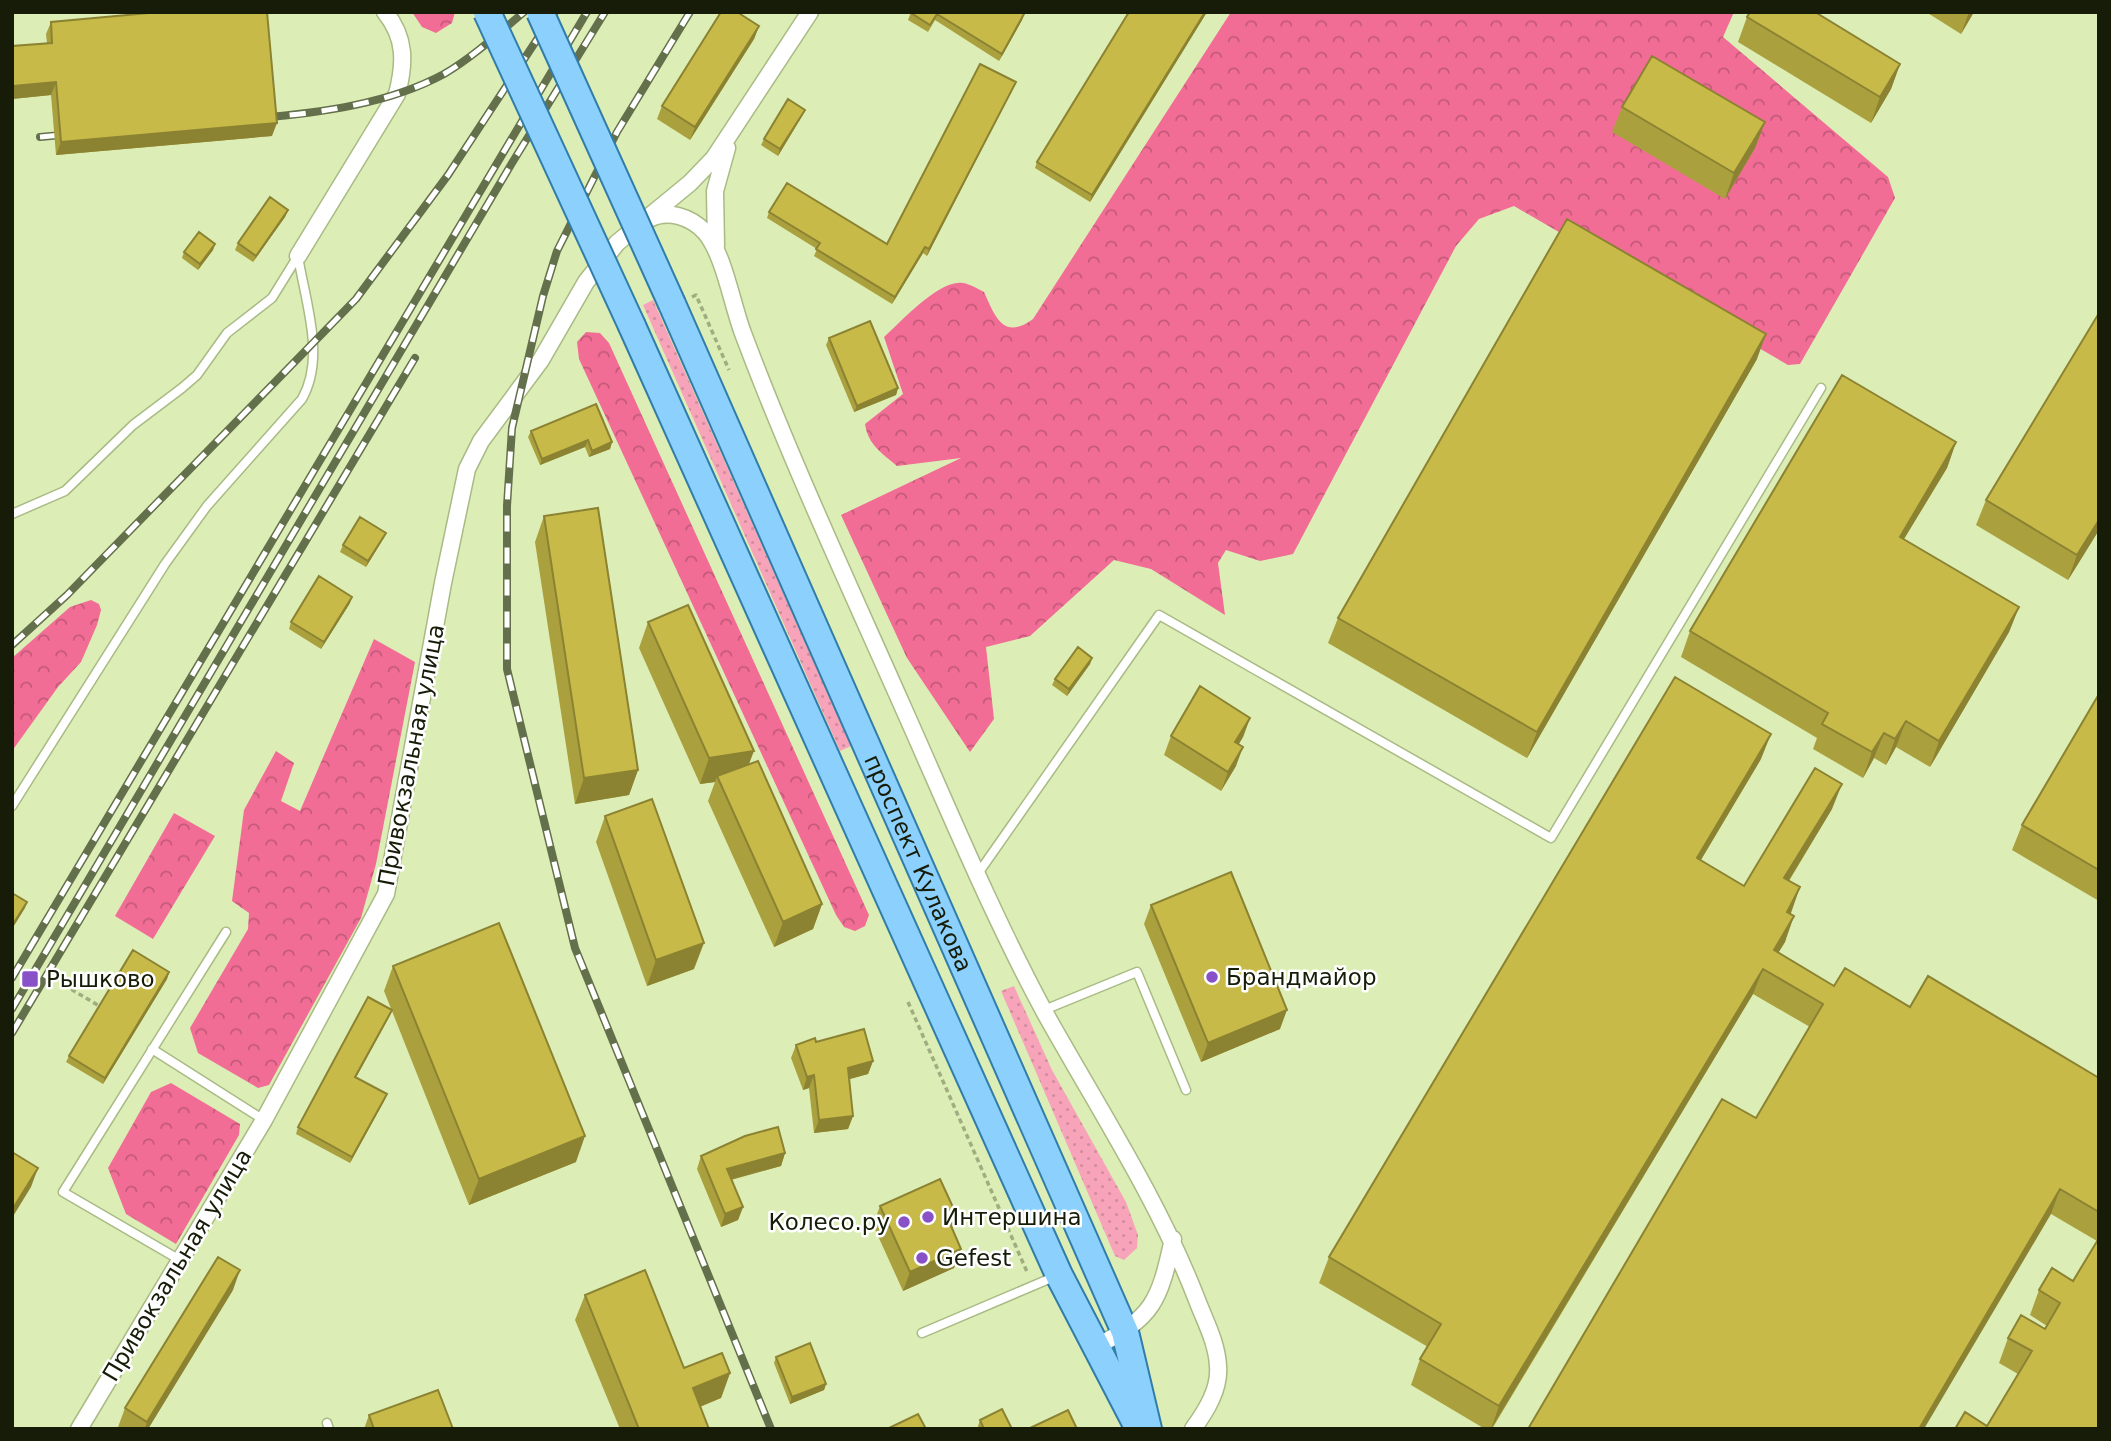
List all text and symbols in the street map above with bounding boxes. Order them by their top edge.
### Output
street label: Привокзальная улица [373,622,449,888]
street label: проспект Кулакова [859,751,978,976]
place label: Брандмайор [1226,964,1376,990]
place label: Рышково [46,966,155,992]
marker: Рышково [20,969,40,989]
marker: Брандмайор [1204,969,1220,985]
street label: Привокзальная улица [97,1144,257,1386]
place label: Интершина [942,1204,1082,1230]
place label: Колесо.ру [769,1209,890,1235]
marker: Интершина [920,1209,936,1225]
marker: Колесо.ру [896,1214,912,1230]
place label: Gefest [936,1245,1011,1271]
marker: Gefest [914,1250,930,1266]

